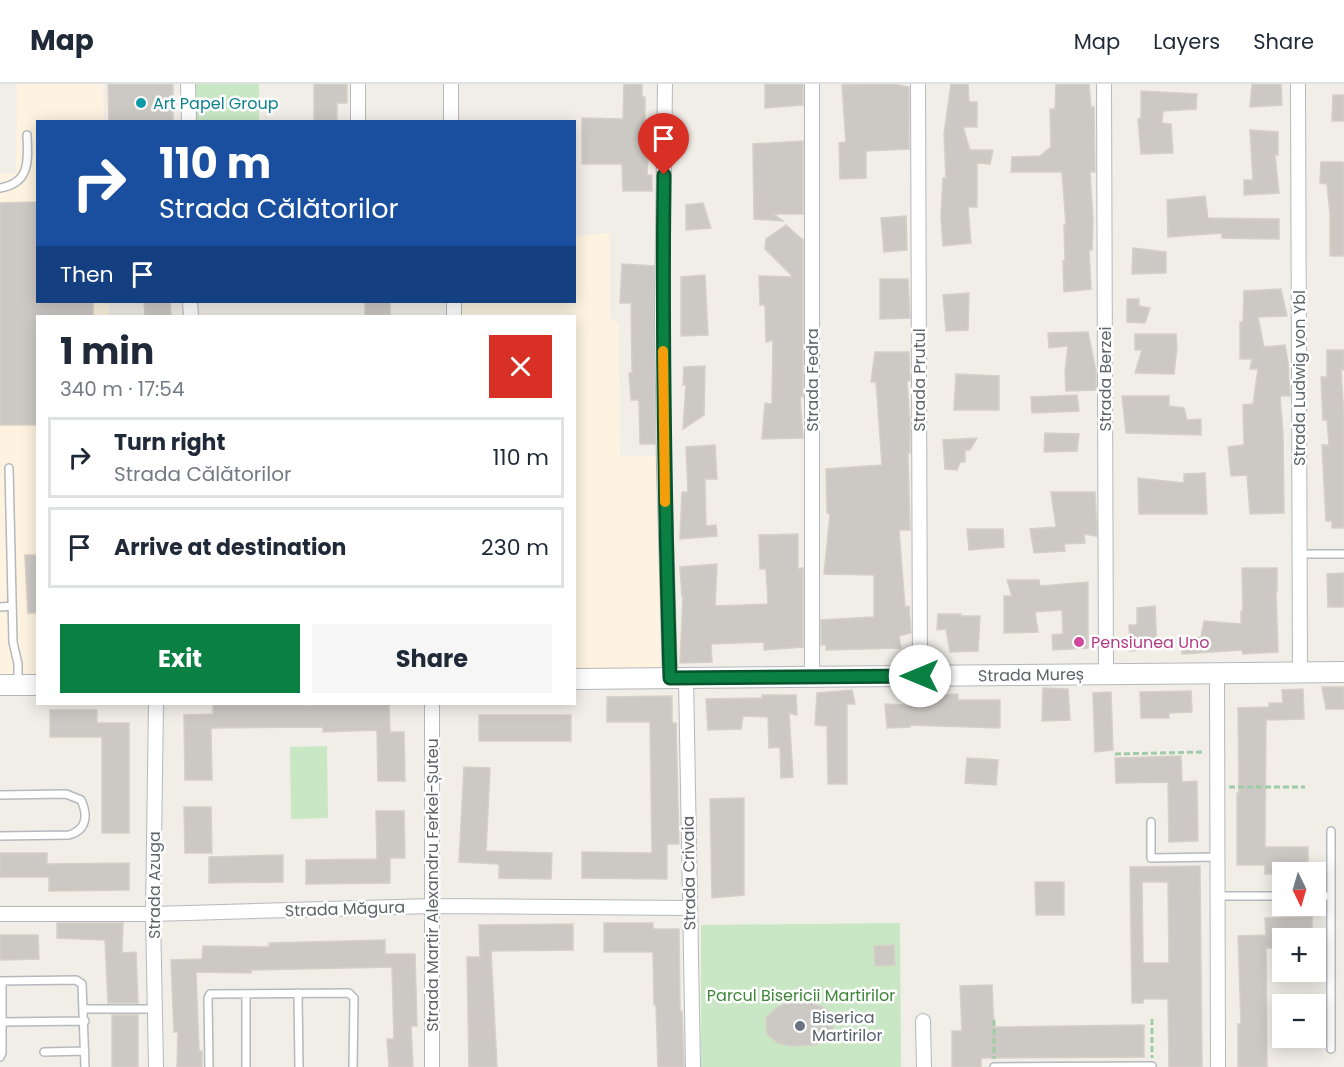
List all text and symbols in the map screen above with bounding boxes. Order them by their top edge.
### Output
text: Map [30,21,94,60]
text: Map [1074,27,1120,56]
text: Layers [1153,27,1220,56]
text: Share [1253,27,1314,56]
place label: Art Papel Group [153,92,279,115]
marker: Art Papel Group [134,96,148,110]
pin [638,113,689,175]
icon: arrive [647,122,680,155]
text: 110 m [159,134,271,193]
icon: right [60,144,138,222]
text: Strada Călătorilor [159,190,399,227]
icon: arrive [126,258,159,291]
text: Then [60,259,114,290]
street label: Strada Ludwig von Ybl [1288,290,1311,466]
text: 1 min [60,326,154,377]
street label: Strada Berzei [1094,327,1117,431]
street label: Strada Fedra [801,328,824,432]
street label: Strada Prutul [908,328,931,432]
button: close [489,335,552,398]
text: 340 m · 17:54 [60,375,185,403]
text: Turn right [114,427,225,458]
icon: right [63,441,96,474]
text: 110 m [493,442,549,473]
text: Strada Călătorilor [114,460,291,488]
icon: arrive [63,531,96,564]
text: Arrive at destination [114,532,346,563]
text: 230 m [481,532,549,563]
button: Exit [60,624,300,693]
button: Share [312,624,552,693]
place label: Pensiunea Uno [1091,631,1209,654]
marker: Pensiunea Uno [1072,635,1086,649]
position arrow [888,644,952,708]
street label: Strada Mureș [978,663,1084,687]
street label: Strada Martir Alexandru Ferkel-Șuteu [421,738,444,1032]
street label: Strada Crivaia [677,815,701,931]
street label: Strada Azuga [143,831,166,939]
north arrow [1272,862,1326,916]
map controls [1272,862,1326,1048]
street label: Strada Măgura [284,895,406,923]
button: + [1272,928,1326,982]
park label: Parcul Bisericii Martirilor [707,984,895,1007]
button: − [1272,994,1326,1048]
place label: Biserica Martirilor [812,1006,882,1047]
marker: Biserica Martirilor [793,1019,807,1033]

